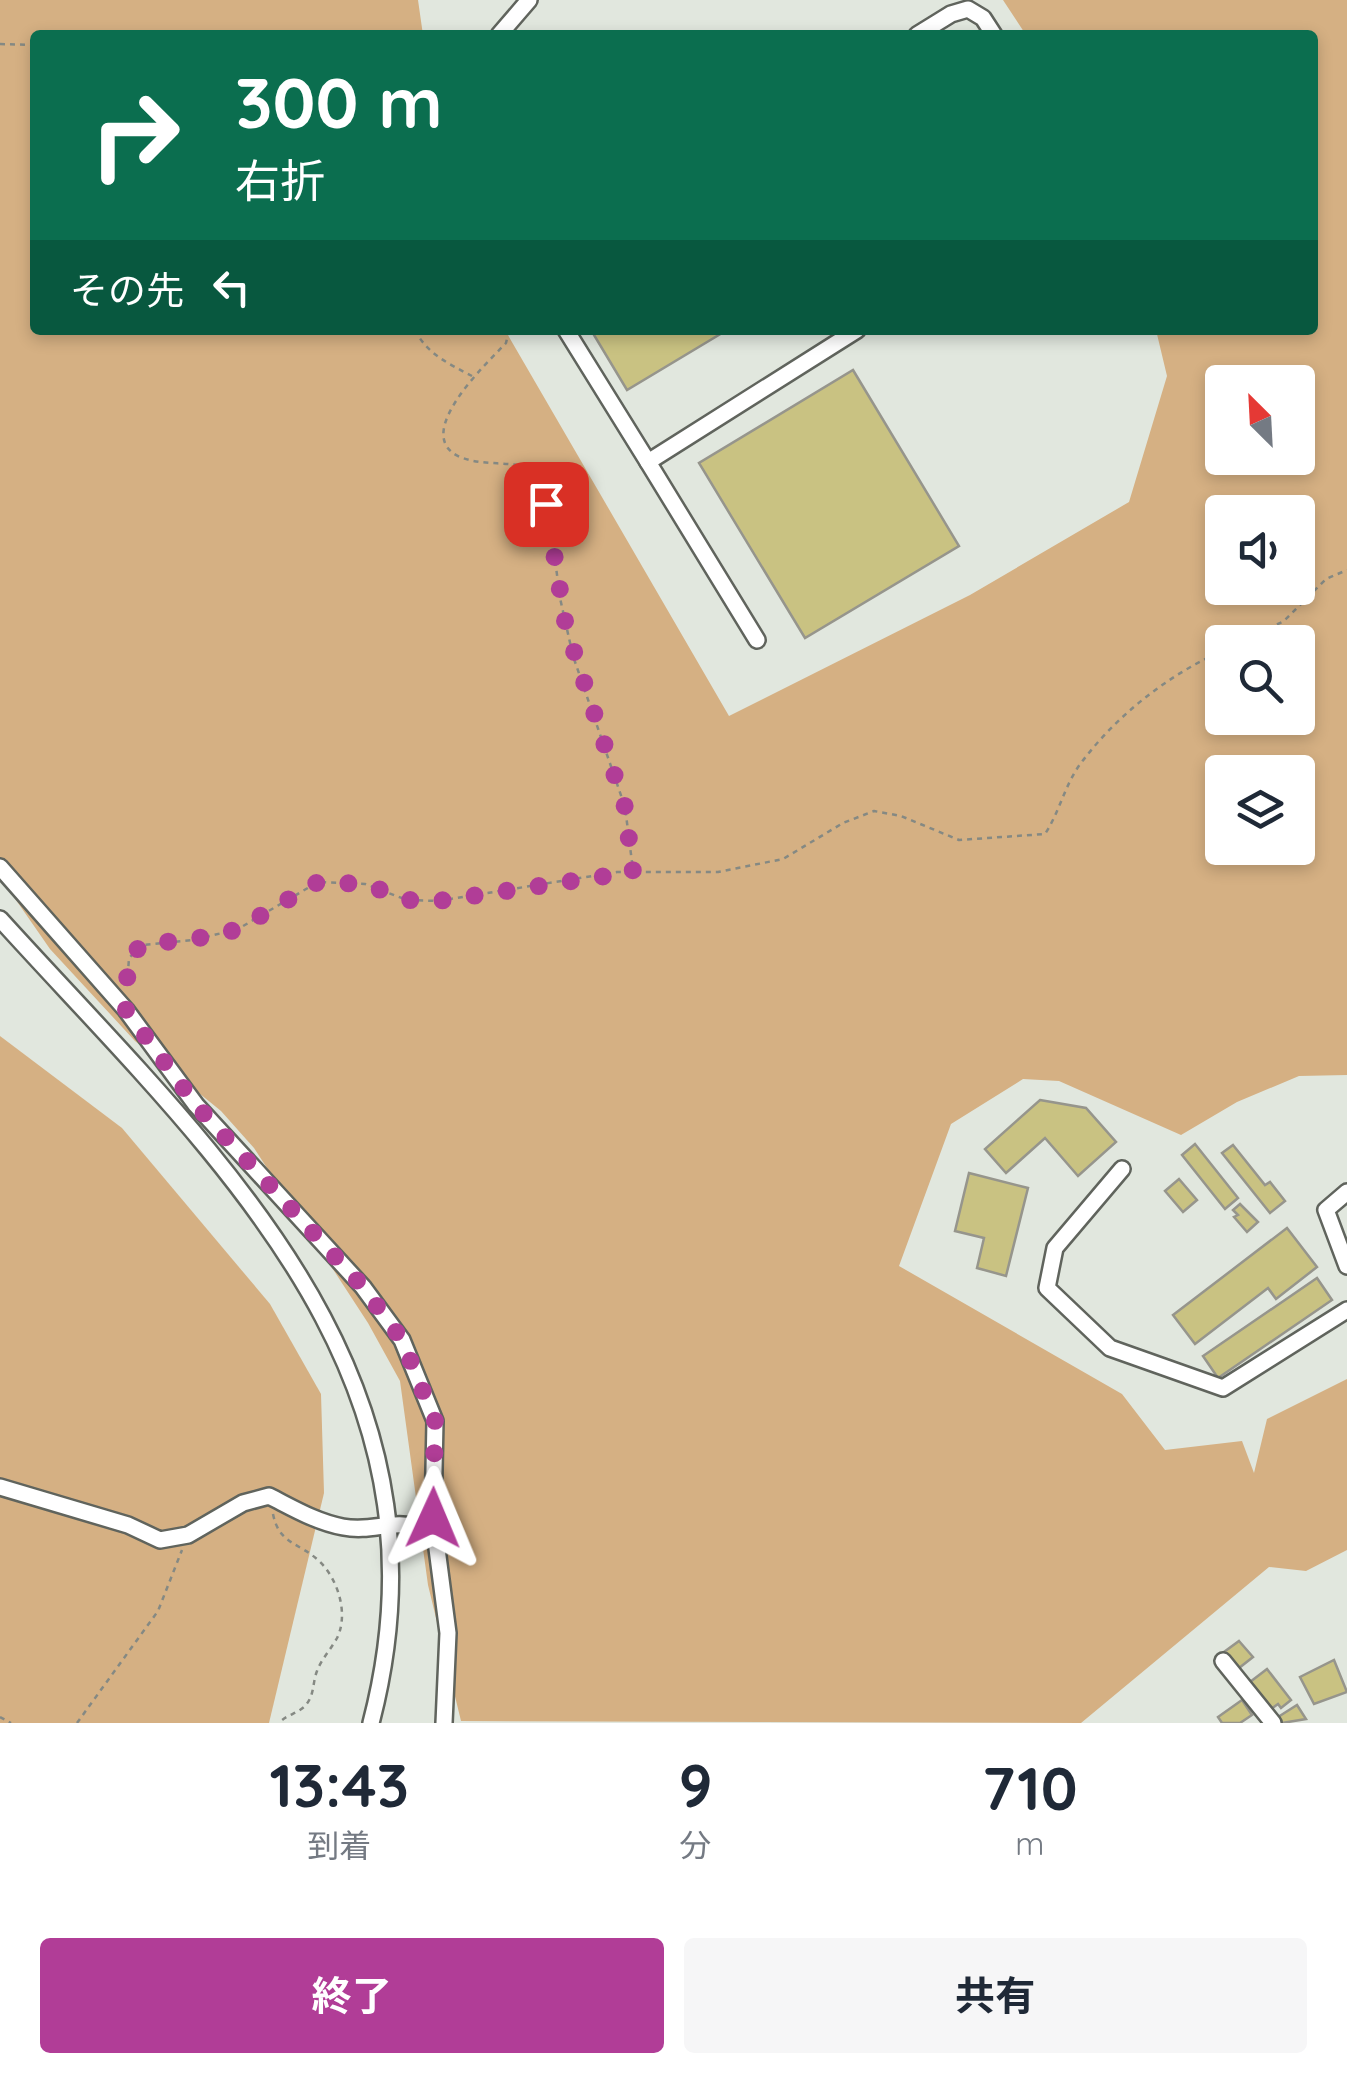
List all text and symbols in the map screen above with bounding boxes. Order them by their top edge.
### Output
text: 300 m [235,58,443,146]
icon: right [70,70,200,200]
text: 右折 [235,152,325,208]
icon: left [204,260,259,315]
text: その先 [70,266,184,314]
north arrow [1205,365,1315,475]
map controls [1205,365,1315,865]
pin [504,462,589,547]
icon: arrive [519,477,574,532]
button: sound [1205,495,1315,605]
button: search [1205,625,1315,735]
button: layers [1205,755,1315,865]
position arrow [381,1466,485,1570]
text: 13:43 [269,1747,409,1822]
text: 9 [678,1747,712,1822]
text: 710 [982,1750,1077,1825]
text: m [1015,1823,1044,1863]
text: 到着 [307,1825,371,1865]
text: 分 [679,1825,711,1865]
button: 終了 [40,1938,664,2053]
button: 共有 [684,1938,1307,2053]

